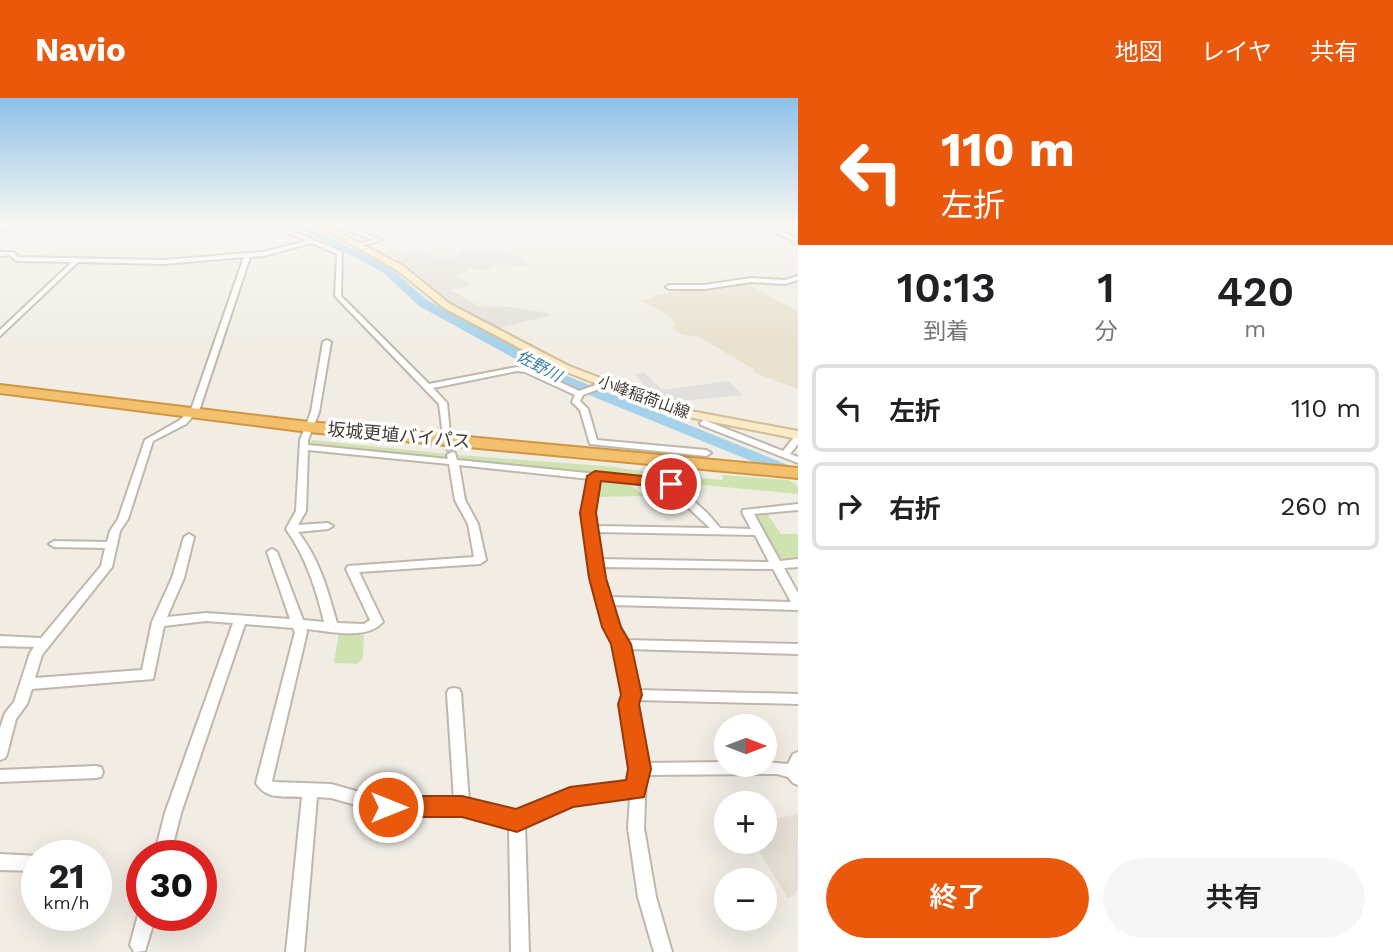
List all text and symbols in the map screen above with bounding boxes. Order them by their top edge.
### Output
text: Navio [35,30,126,69]
text: 地図 [1115,38,1163,66]
text: レイヤ [1201,38,1272,66]
text: 共有 [1310,38,1358,66]
text: 110 m [941,120,1075,178]
icon: left [826,126,917,217]
text: 左折 [941,186,1005,224]
text: 10:13 [897,263,996,312]
text: 1 [1097,263,1115,312]
text: 420 [1216,267,1294,316]
text: m [1244,316,1266,343]
text: 到着 [923,318,969,345]
text: 分 [1095,318,1118,345]
water label: 佐野川 [513,346,566,387]
street label: 小峰稲荷山線 [596,372,692,422]
icon: left [830,389,868,427]
text: 110 m [1291,393,1361,423]
text: 左折 [889,396,941,426]
street label: 坂城更埴バイパス [327,418,471,452]
pin [641,454,701,514]
icon: arrive [652,465,690,503]
icon: right [830,487,868,525]
text: 260 m [1280,491,1361,521]
text: 右折 [889,494,941,524]
north arrow [714,714,777,777]
map controls [714,714,777,931]
position arrow [351,770,425,844]
button: + [714,791,777,854]
speed limit sign: 30 [126,840,217,931]
text: 21 [49,855,84,897]
button: 終了 [826,858,1089,938]
button: 共有 [1103,858,1365,938]
button: − [714,868,777,931]
text: km/h [43,892,90,913]

